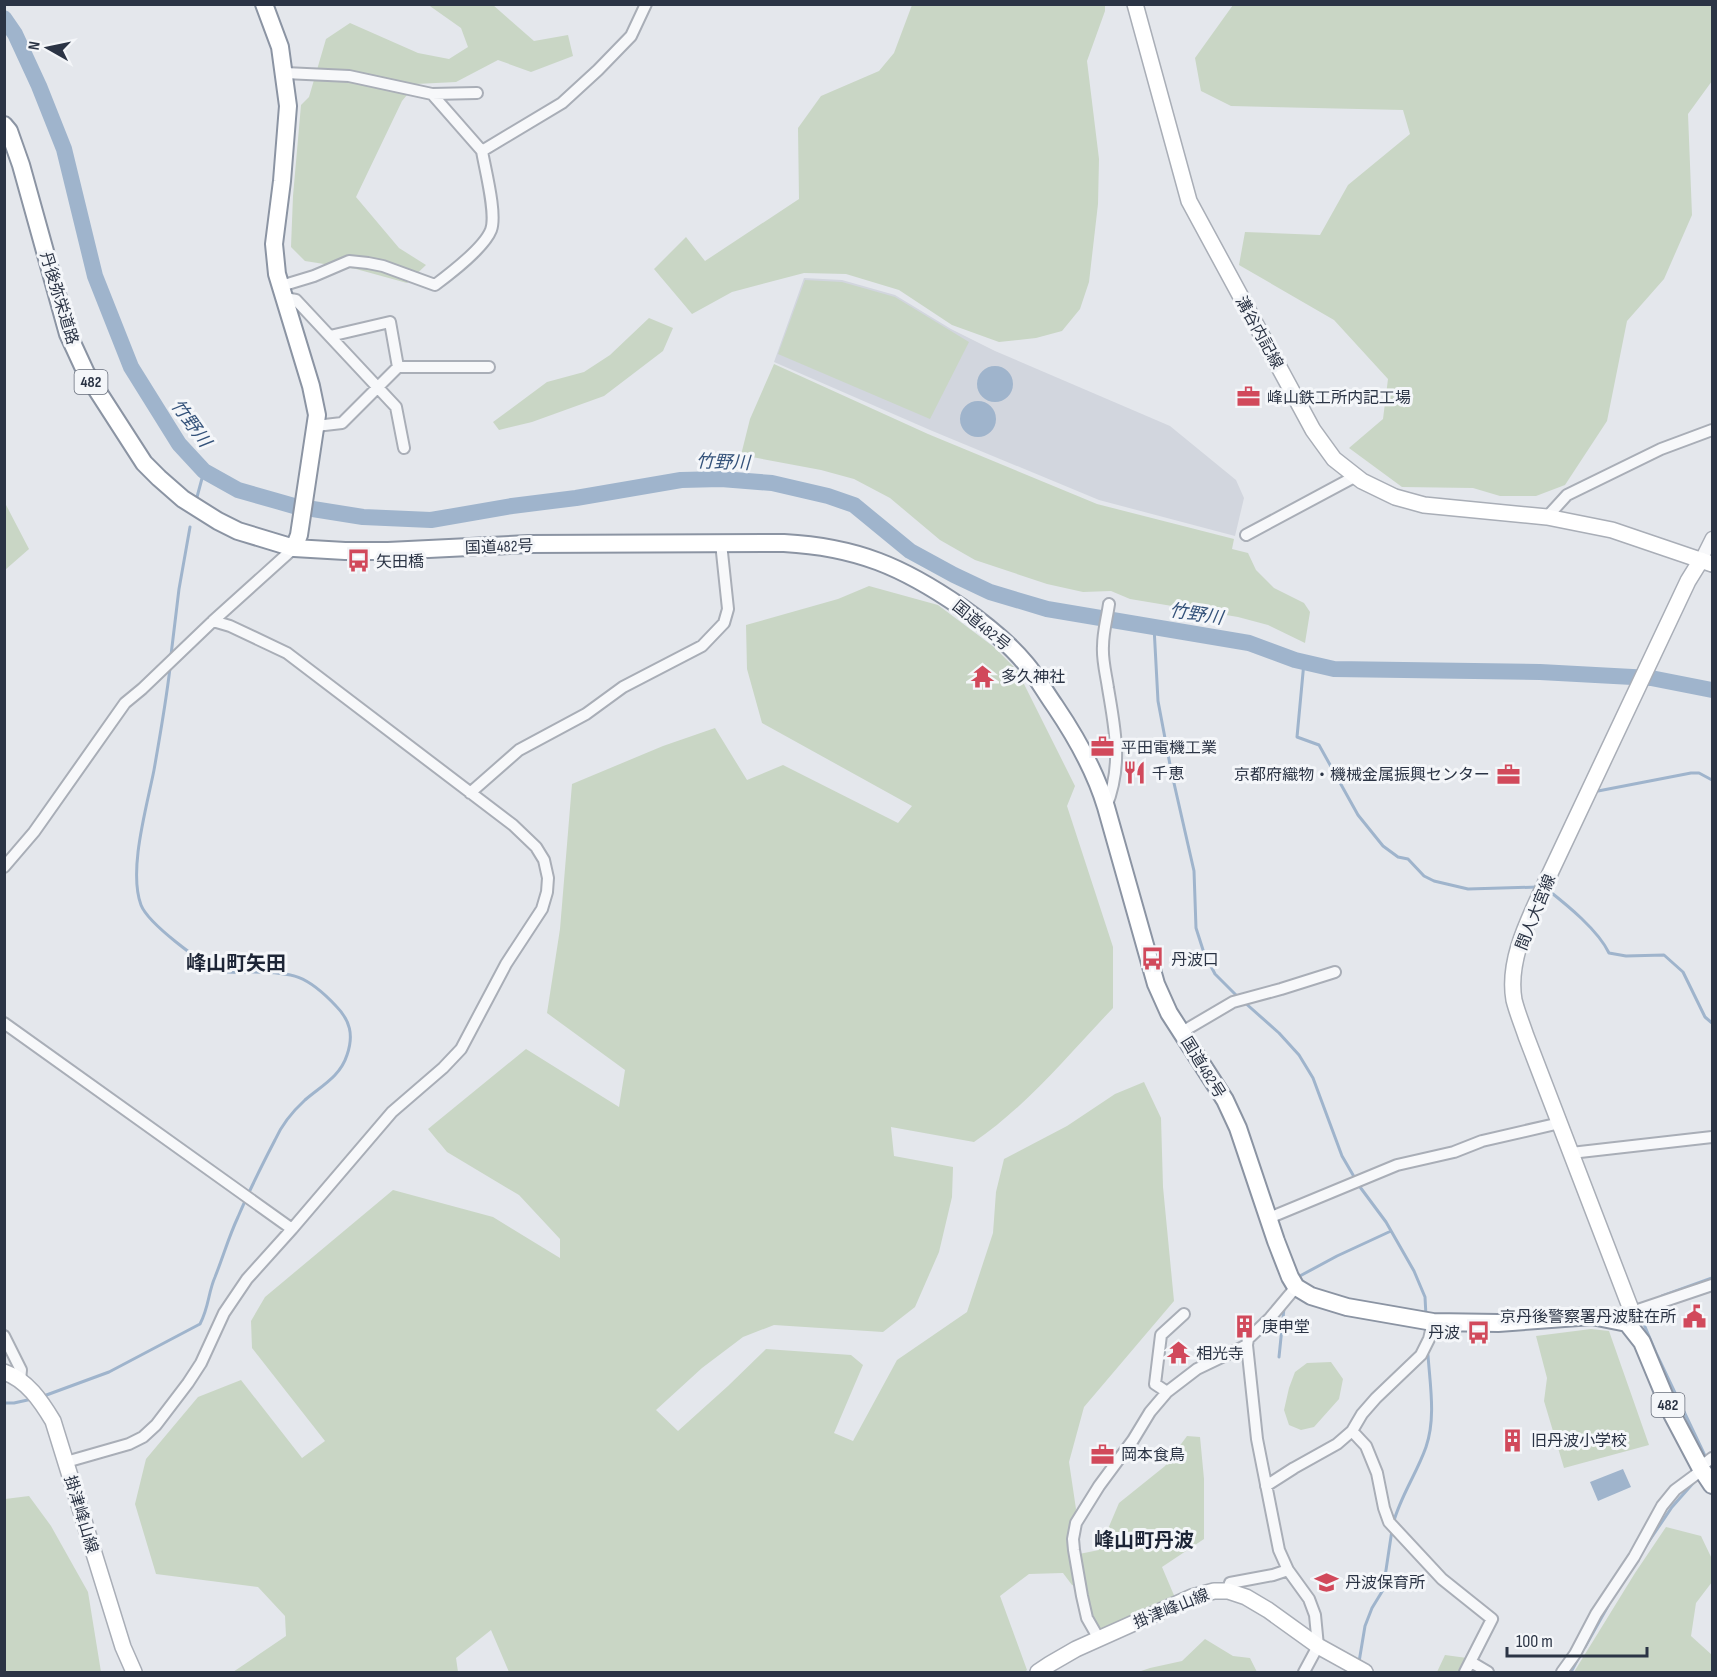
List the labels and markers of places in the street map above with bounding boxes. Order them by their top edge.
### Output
office icon: 峰山鉄工所内記工場 [1236,384,1262,410]
place label: 峰山鉄工所内記工場 [1267,389,1411,408]
bus stop icon: 矢田橋 [345,548,371,574]
place label: 矢田橋 [376,553,424,572]
temple icon: 多久神社 [970,663,996,689]
place label: 多久神社 [1001,668,1065,687]
office icon: 平田電機工業 [1090,734,1116,760]
place label: 平田電機工業 [1121,739,1217,758]
restaurant icon: 千恵 [1121,760,1147,786]
office icon: 京都府織物・機械金属振興センター [1495,761,1521,787]
place label: 千恵 [1152,765,1184,784]
place label: 京都府織物・機械金属振興センター [1234,766,1490,785]
bus stop icon: 丹波口 [1140,946,1166,972]
place label: 丹波口 [1171,951,1219,970]
public building icon: 京丹後警察署丹波駐在所 [1681,1303,1707,1329]
place label: 京丹後警察署丹波駐在所 [1500,1308,1676,1327]
building icon: 庚申堂 [1231,1313,1257,1339]
place label: 庚申堂 [1262,1318,1310,1337]
bus stop icon: 丹波 [1465,1319,1491,1345]
place label: 丹波 [1428,1324,1460,1343]
temple icon: 相光寺 [1165,1340,1191,1366]
place label: 相光寺 [1196,1345,1244,1364]
building icon: 旧丹波小学校 [1500,1427,1526,1453]
place label: 旧丹波小学校 [1531,1432,1627,1451]
office icon: 岡本食鳥 [1090,1441,1116,1467]
place label: 岡本食鳥 [1121,1446,1185,1465]
school or university icon: 丹波保育所 [1314,1569,1340,1595]
place label: 丹波保育所 [1345,1574,1425,1593]

